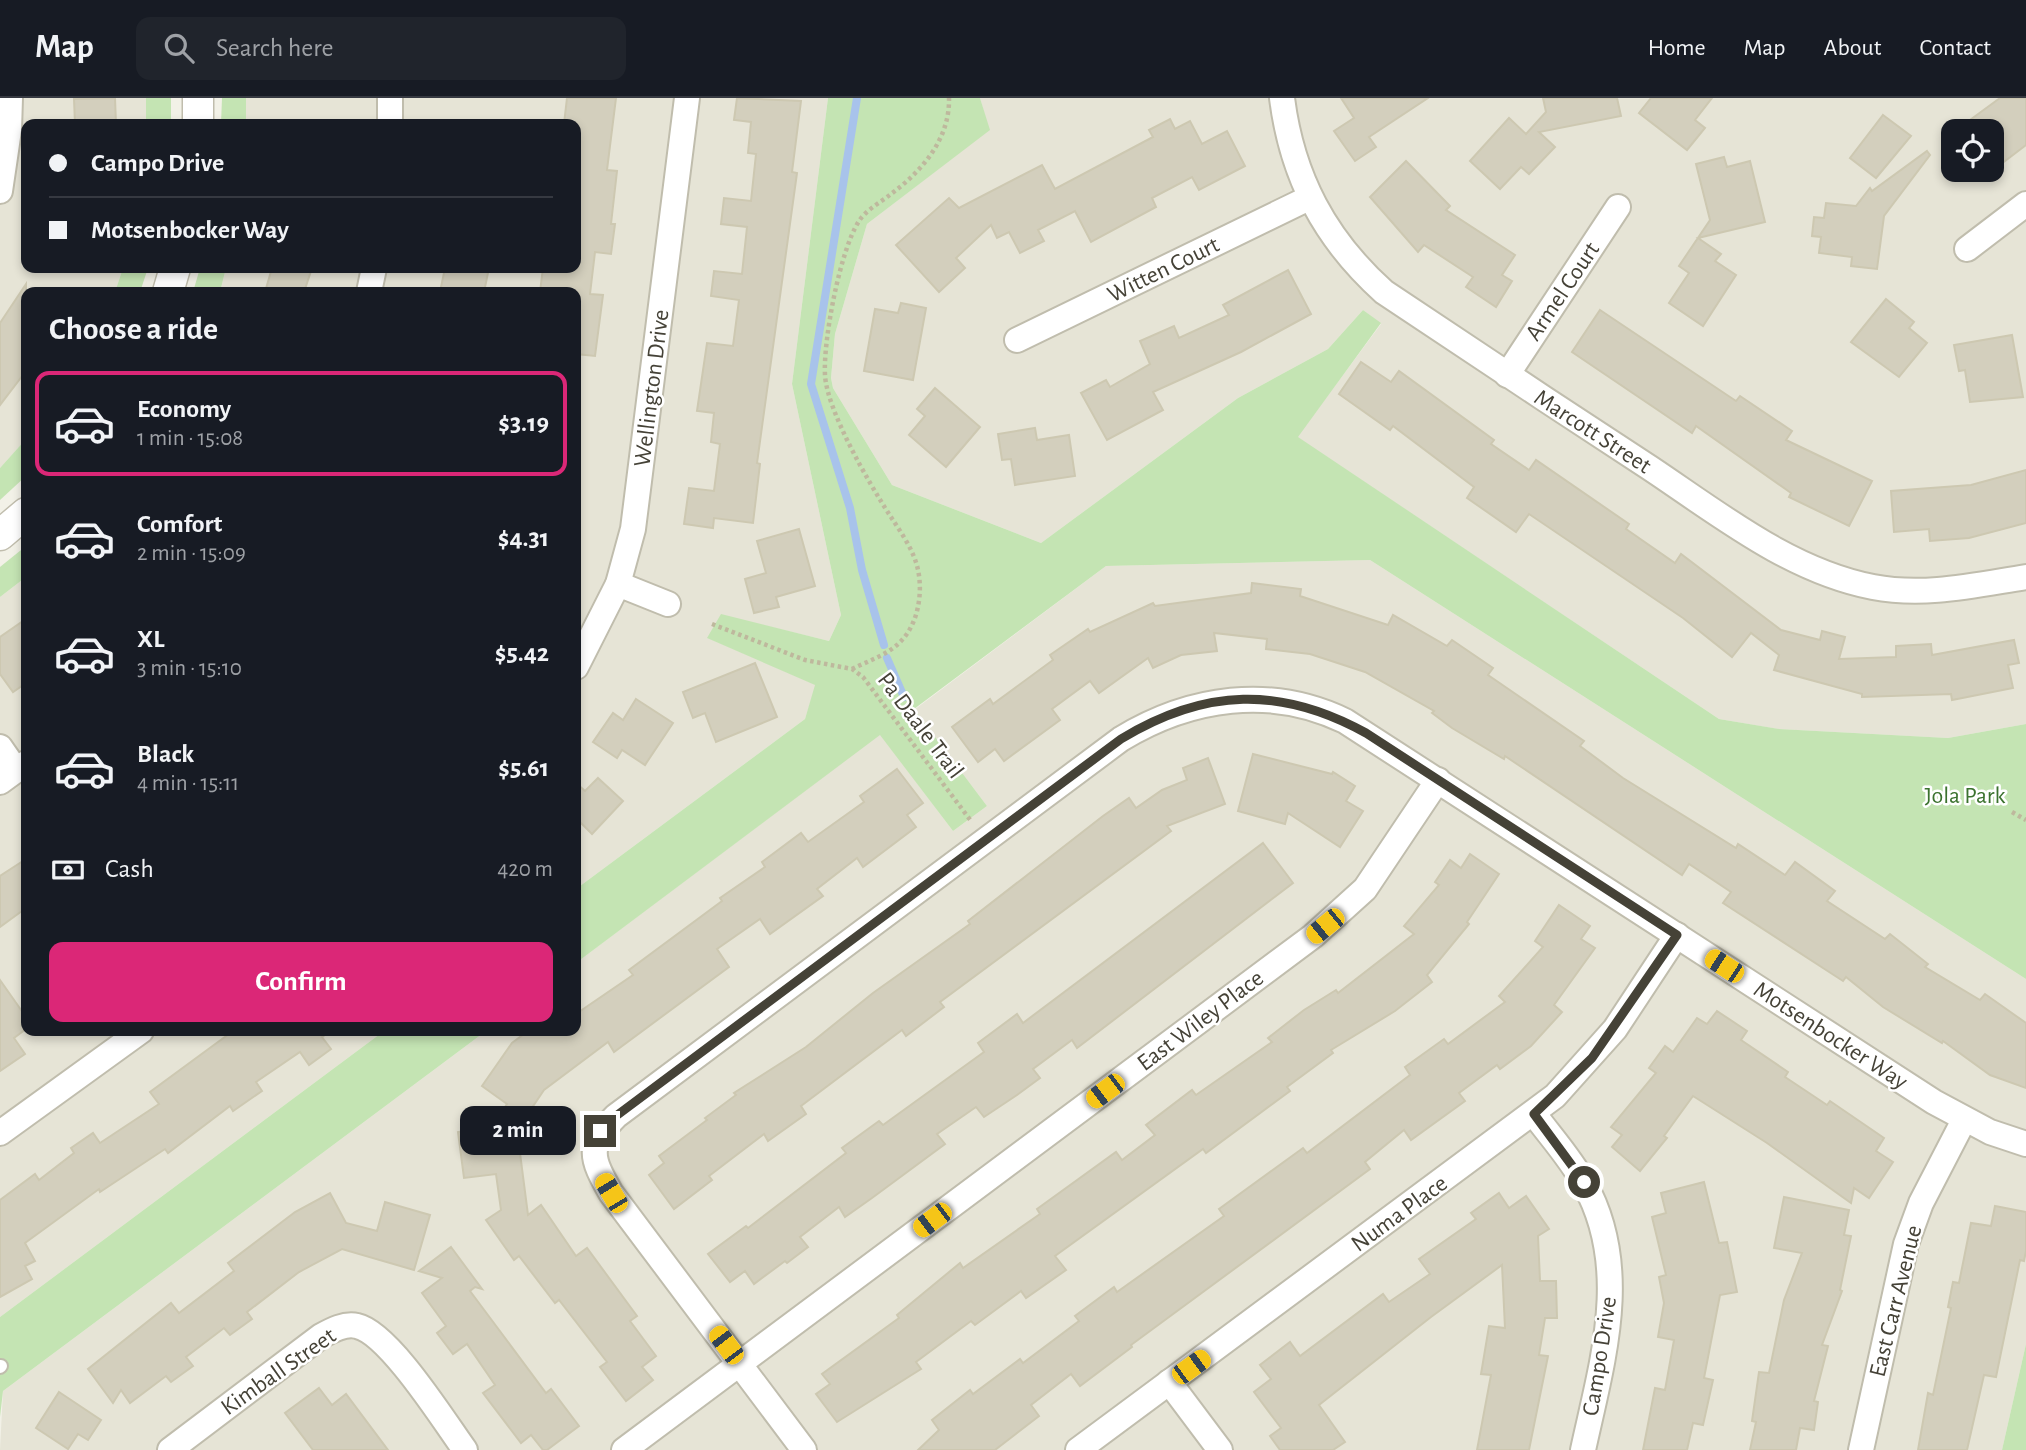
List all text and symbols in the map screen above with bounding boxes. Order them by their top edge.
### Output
search box [136,17,626,80]
icon: search [160,29,198,67]
text: Map [35,31,94,64]
text: Search here [216,35,334,61]
text: Home [1648,36,1706,60]
text: Map [1744,36,1786,60]
text: About [1824,36,1881,60]
text: Contact [1919,36,1991,60]
map controls [1941,119,2004,182]
button: locate [1941,119,2004,182]
text: Campo Drive [91,150,224,176]
text: Motsenbocker Way [91,217,289,243]
street label: Witten Court [1104,232,1223,307]
street label: Armel Court [1521,238,1604,345]
street label: Wellington Drive [630,308,674,468]
text: Choose a ride [49,313,218,345]
street label: Marcott Street [1530,385,1655,479]
icon: car [53,392,116,455]
text: Economy [137,396,231,422]
text: $3.19 [498,410,549,436]
text: 1 min · 15:08 [137,427,243,450]
icon: car [53,507,116,570]
text: Comfort [137,511,222,537]
text: $4.31 [498,525,549,551]
text: 2 min · 15:09 [137,542,246,565]
icon: car [53,622,116,685]
text: XL [137,626,164,652]
text: $5.42 [495,640,549,666]
text: 3 min · 15:10 [137,657,242,680]
street label: Pa Daale Trail [873,668,968,783]
icon: car [53,737,116,800]
text: Black [137,741,194,767]
text: $5.61 [498,755,549,781]
text: 4 min · 15:11 [137,772,239,795]
park label: Jola Park [1924,784,2006,808]
icon: cash [49,851,87,889]
text: Cash [105,856,154,882]
text: 420 m [497,858,553,881]
car [1303,905,1348,947]
button: Confirm [49,942,553,1022]
car [1701,946,1748,986]
street label: East Wiley Place [1133,966,1268,1076]
street label: Motsenbocker Way [1749,977,1912,1094]
car [1082,1070,1129,1112]
callout: 2 min [460,1107,576,1156]
route end [584,1115,616,1147]
text: 2 min [492,1119,544,1142]
route start [1568,1166,1600,1198]
car [592,1170,631,1216]
street label: Numa Place [1347,1171,1452,1256]
car [909,1199,956,1241]
street label: East Carr Avenue [1866,1223,1926,1380]
street label: Campo Drive [1579,1295,1621,1418]
car [705,1322,748,1368]
street label: Kimball Street [217,1323,341,1420]
car [1168,1346,1215,1388]

